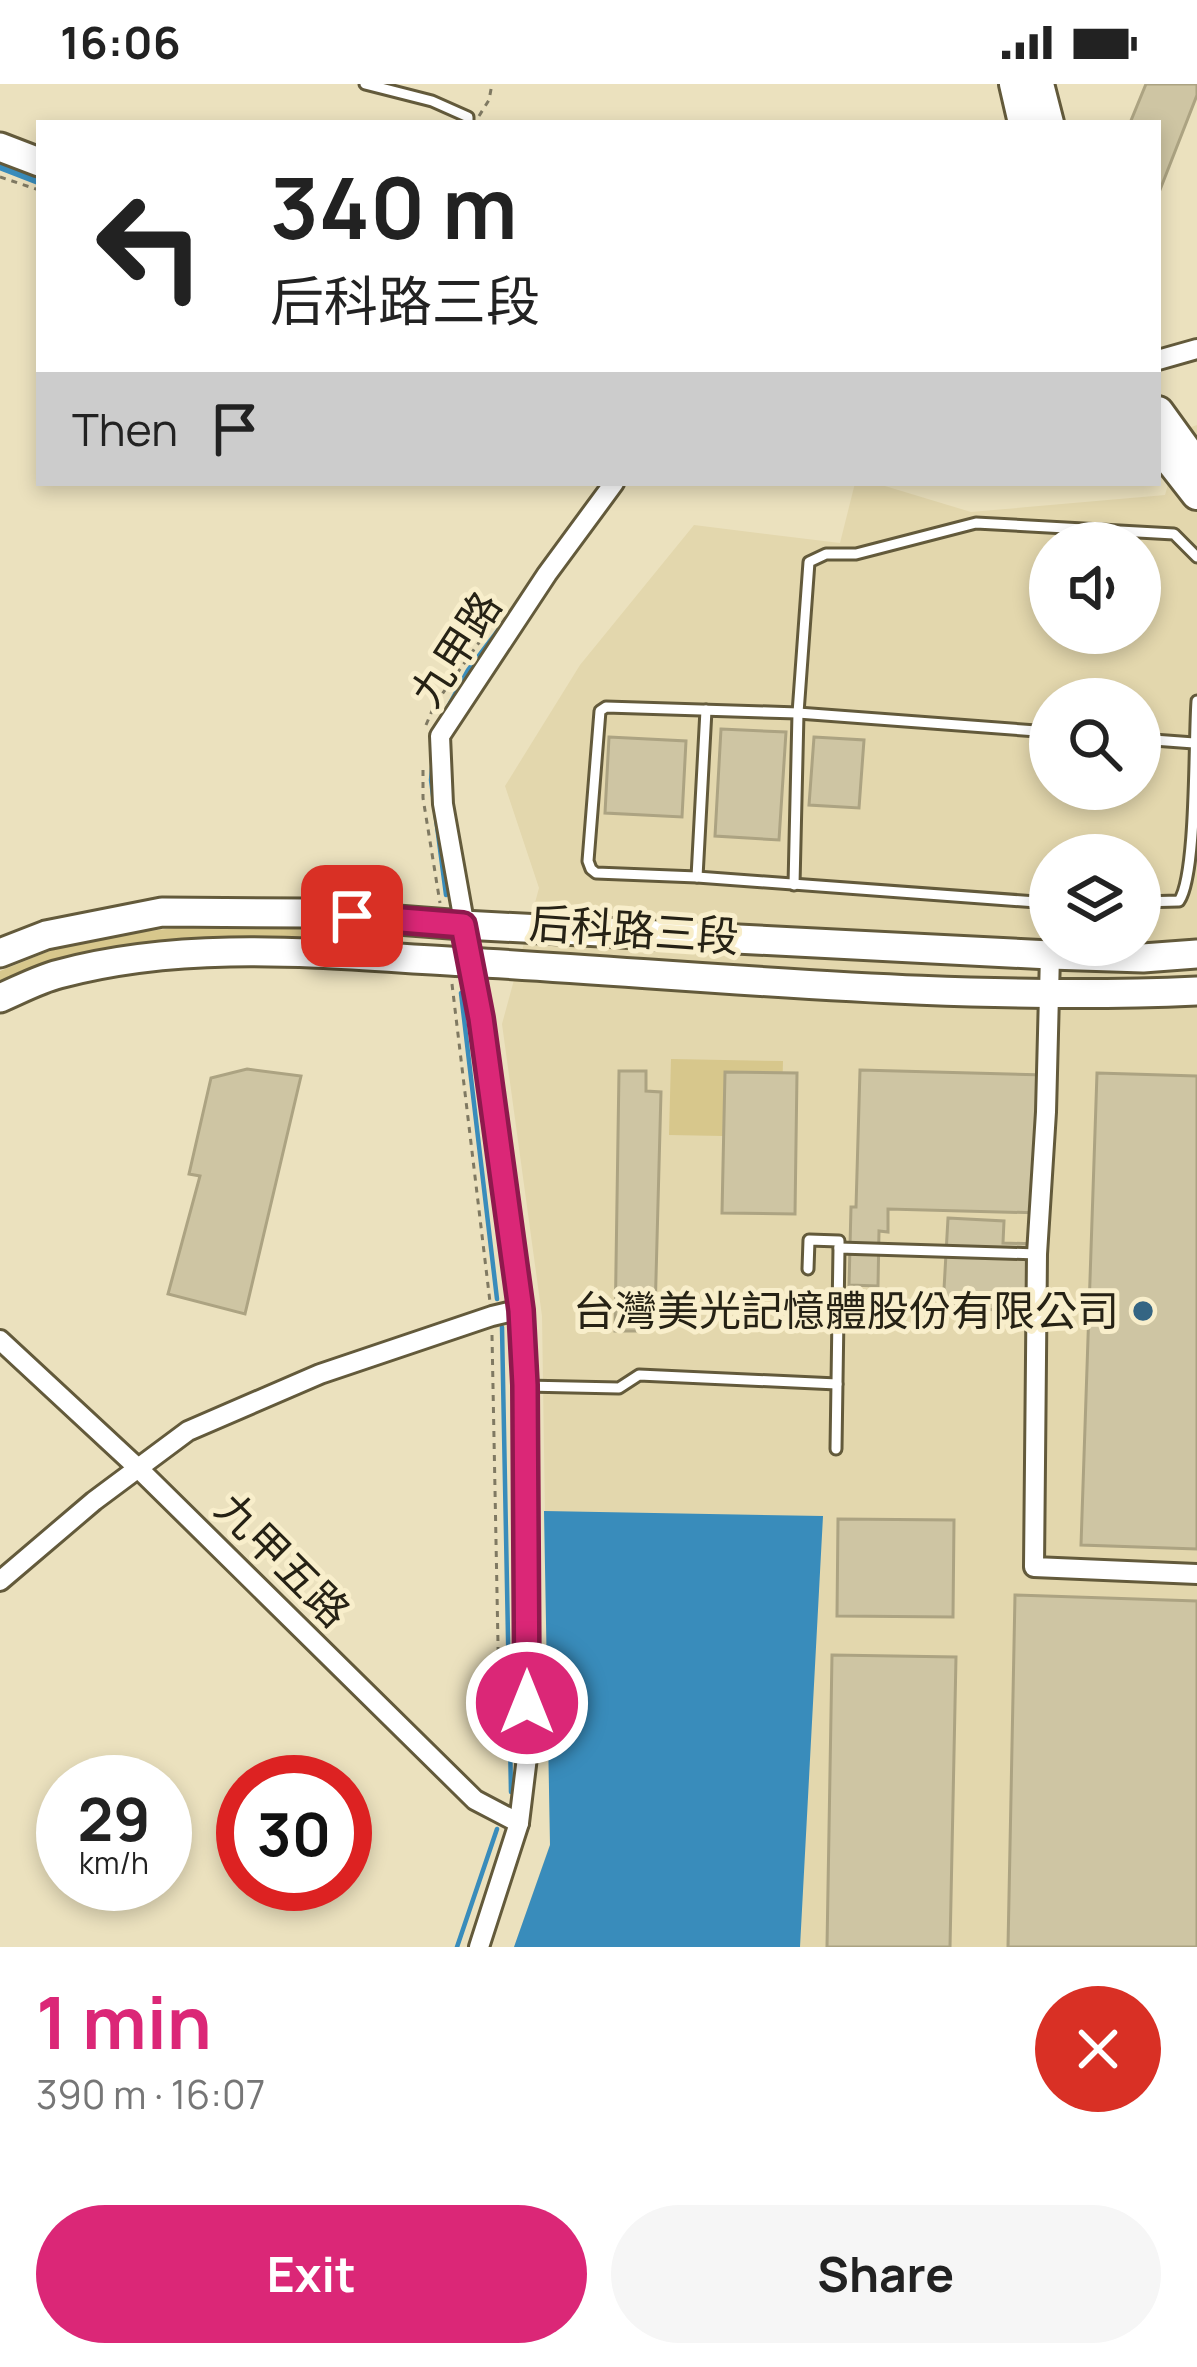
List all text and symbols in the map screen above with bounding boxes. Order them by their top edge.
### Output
text: 16:06 [60,11,181,73]
text: 340 m [270,149,518,264]
icon: left [72,168,228,324]
text: 后科路三段 [270,263,540,337]
icon: arrive [202,396,268,462]
text: Then [72,398,178,460]
map controls [1029,522,1161,966]
button: sound [1029,522,1161,654]
street label: 九甲路 [397,580,514,717]
button: search [1029,678,1161,810]
button: layers [1029,834,1161,966]
pin [301,865,403,967]
icon: arrive [319,883,385,949]
street label: 后科路三段 [527,893,741,965]
place label: 台灣美光記憶體股份有限公司 [573,1281,1119,1339]
marker: 台灣美光記憶體股份有限公司 [1130,1298,1156,1324]
street label: 九甲五路 [204,1479,364,1639]
position arrow [464,1640,590,1766]
speed limit sign: 30 [216,1755,372,1911]
text: 29 [77,1777,151,1859]
text: km/h [79,1842,149,1883]
text: 1 min [36,1972,212,2071]
button: close [1035,1986,1161,2112]
text: 390 m · 16:07 [36,2067,265,2121]
button: Exit [36,2205,587,2343]
button: Share [611,2205,1161,2343]

